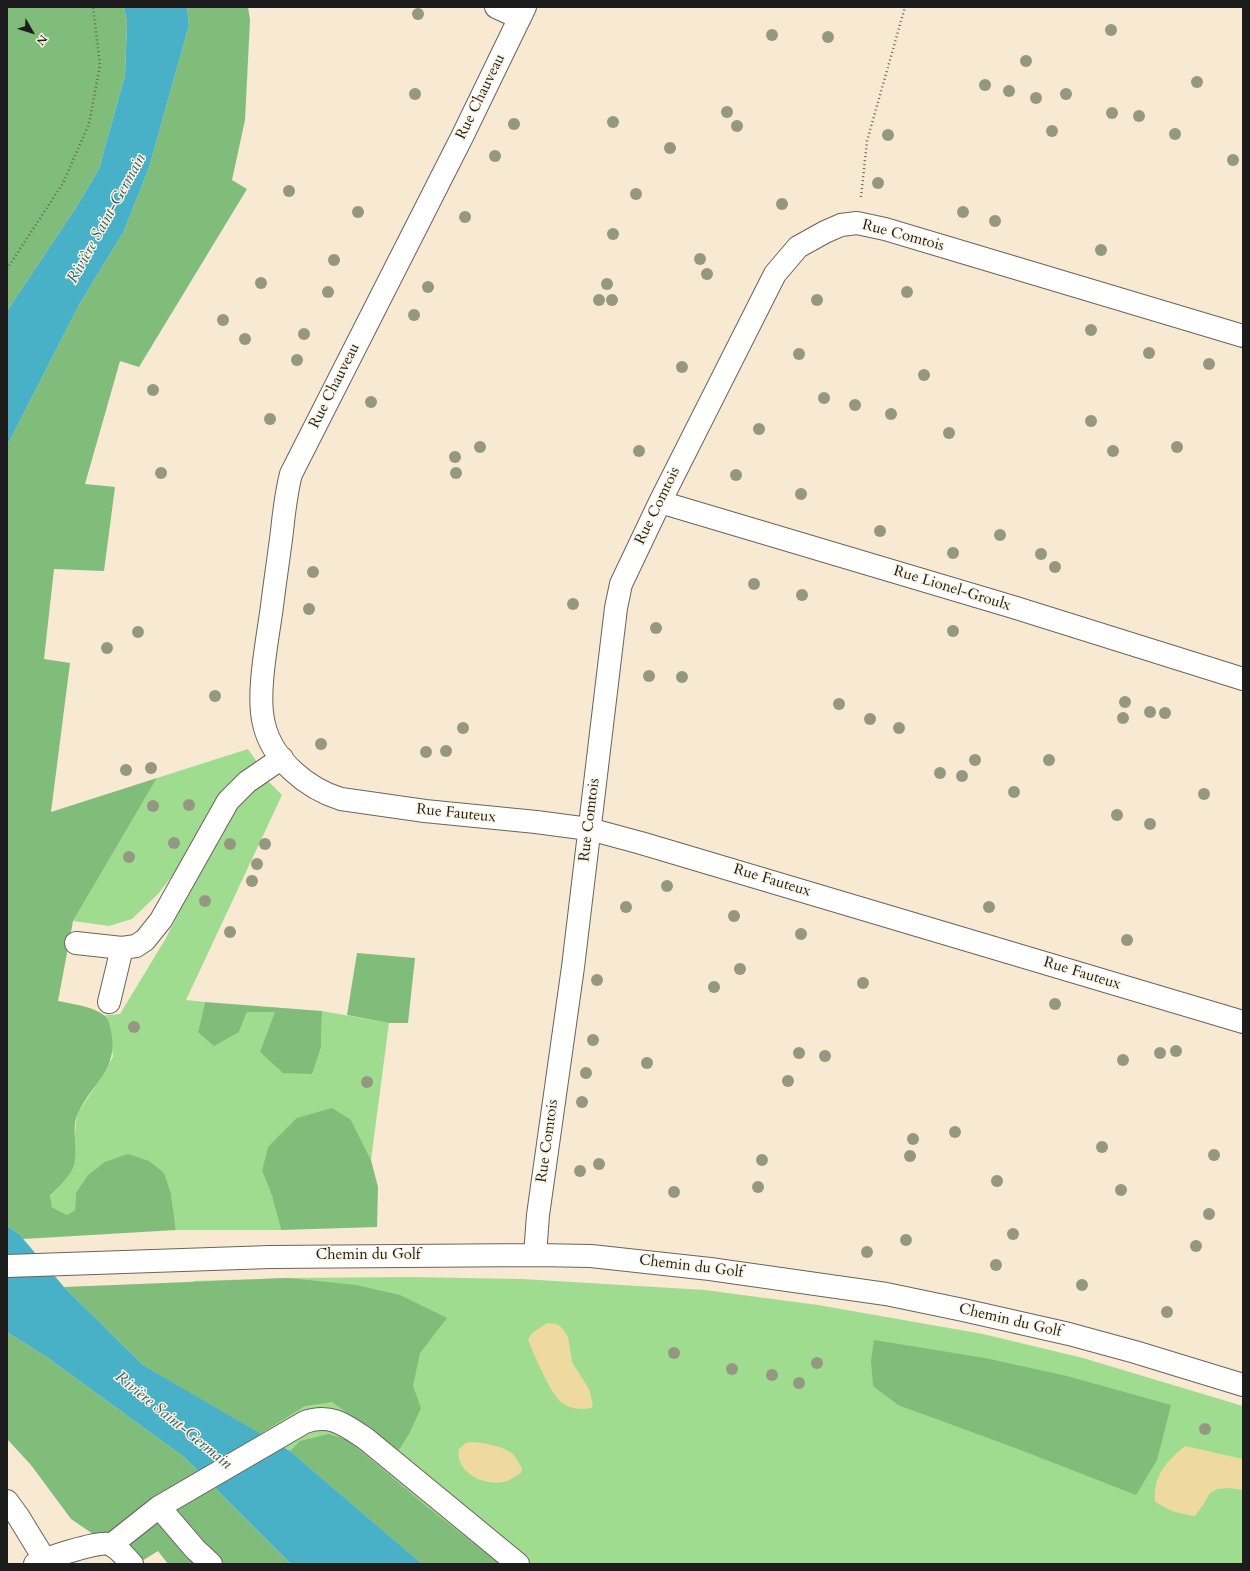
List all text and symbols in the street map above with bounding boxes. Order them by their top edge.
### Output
north arrow [12,12,52,52]
text: N [33,31,51,48]
street label: Rue Chauveau [453,51,509,143]
water label: Rivière Saint-Germain [64,151,150,287]
street label: Rue Comtois [860,216,946,256]
street label: Rue Chauveau [306,340,364,432]
street label: Rue Comtois [632,464,684,548]
street label: Rue Lionel-Groulx [891,563,1013,615]
street label: Rue Comtois [576,777,604,863]
street label: Rue Fauteux [415,801,497,827]
street label: Rue Fauteux [731,861,813,901]
street label: Rue Fauteux [1041,954,1123,994]
street label: Rue Comtois [533,1098,563,1184]
street label: Chemin du Golf [316,1247,420,1265]
street label: Chemin du Golf [638,1252,744,1282]
street label: Chemin du Golf [957,1300,1063,1342]
water label: Rivière Saint-Germain [111,1368,235,1474]

